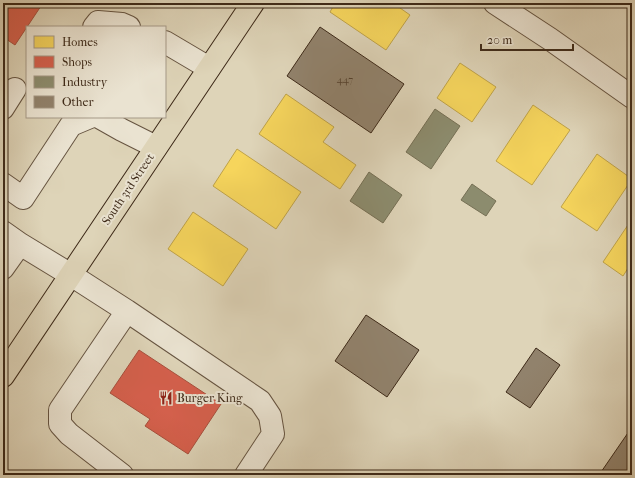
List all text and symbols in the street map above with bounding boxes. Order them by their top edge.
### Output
legend [26,26,166,118]
scale bar [481,26,573,52]
text: 20 m [487,33,512,47]
text: Homes [62,35,98,49]
text: Shops [62,55,92,69]
house number: 447 [337,74,353,86]
text: Industry [62,75,108,89]
text: Other [62,95,94,109]
street label: South 3rd Street [99,150,157,227]
restaurant icon: Burger King [158,390,174,406]
place label: Burger King [177,391,243,405]

